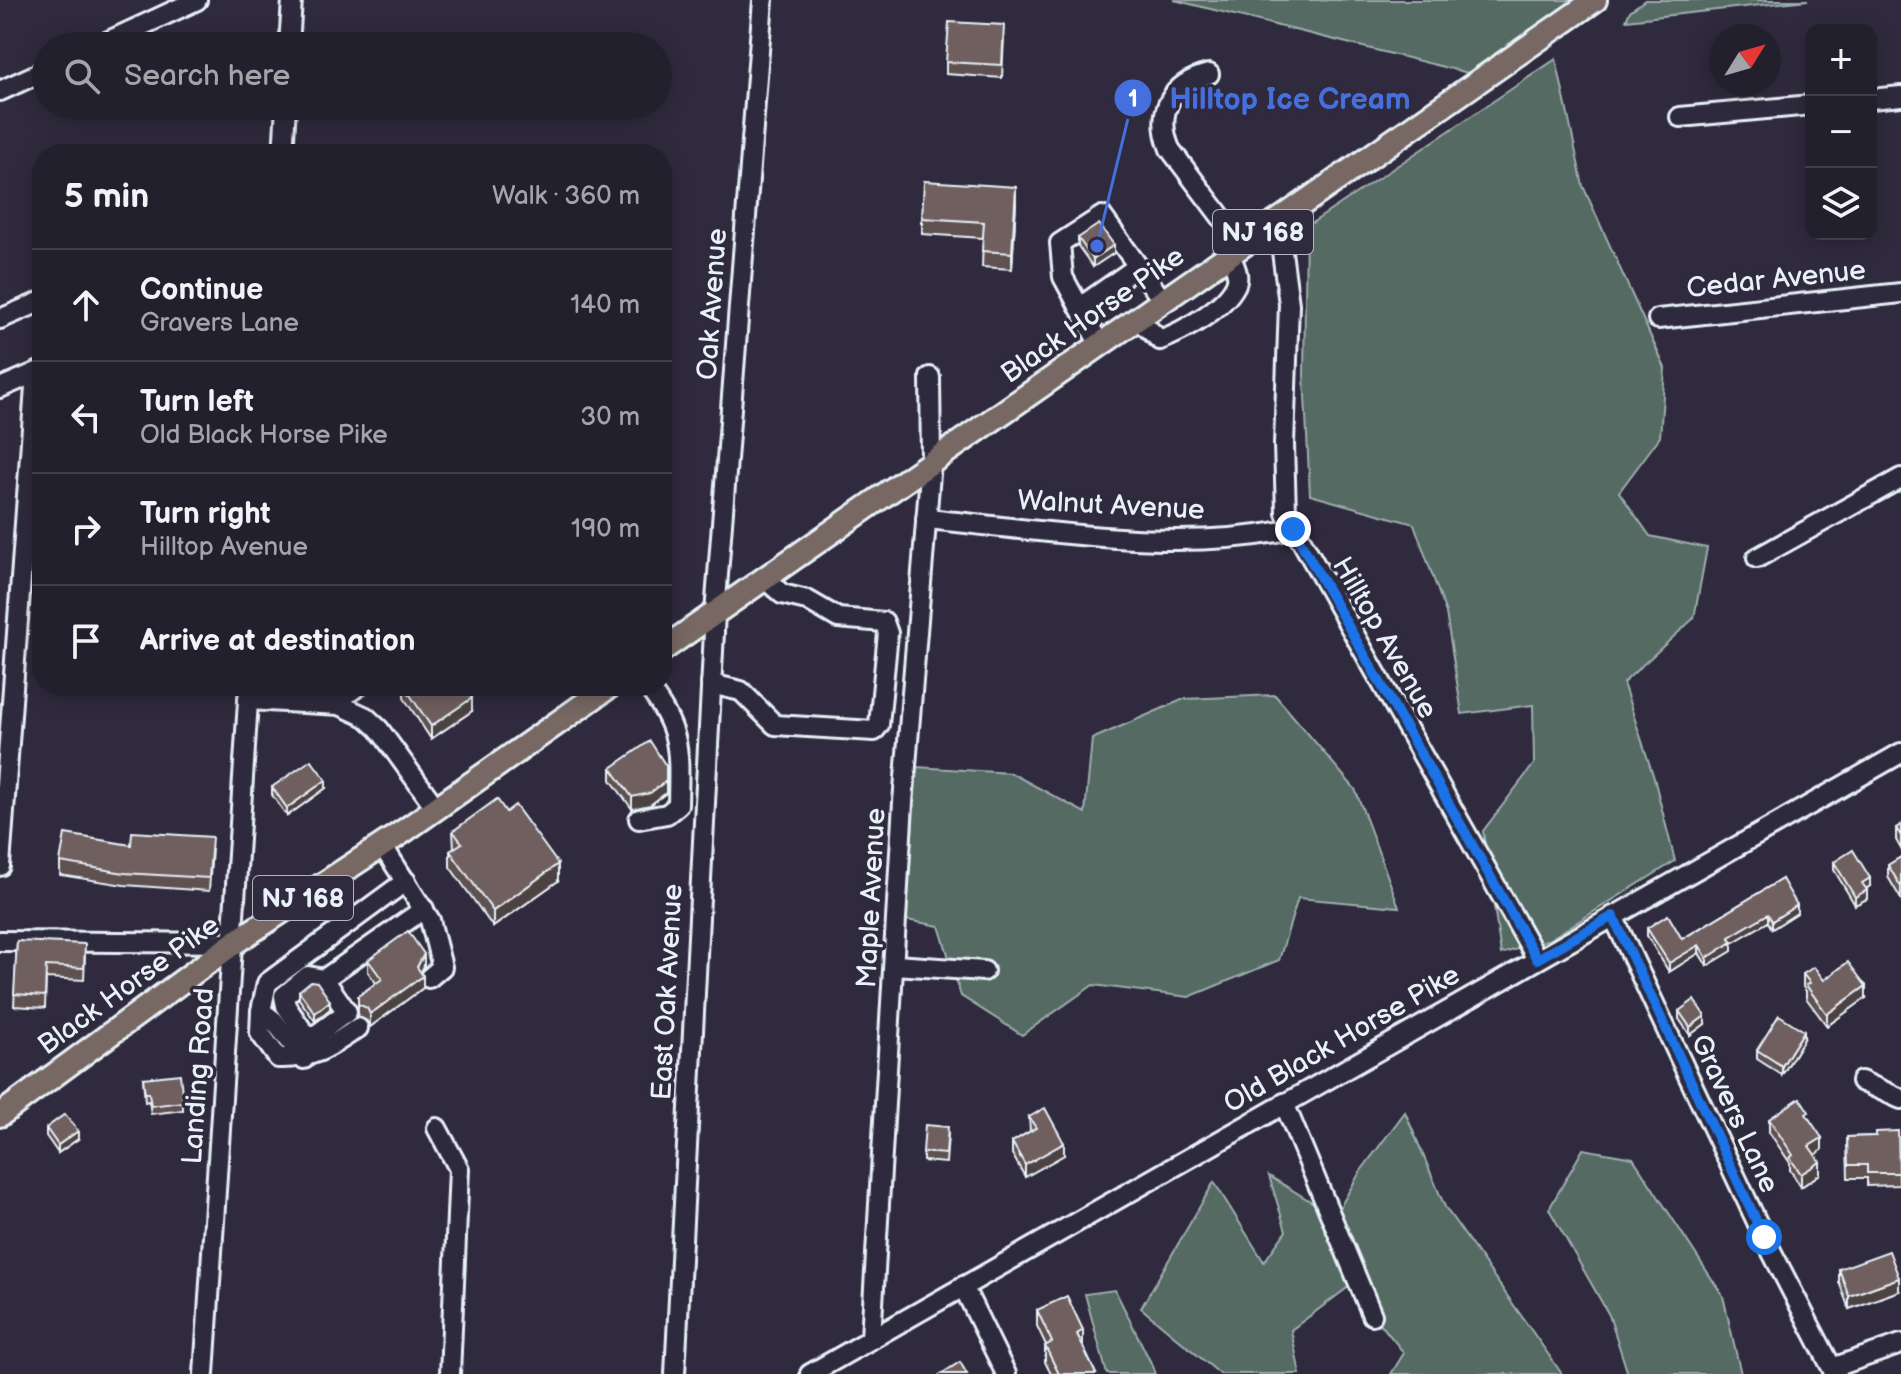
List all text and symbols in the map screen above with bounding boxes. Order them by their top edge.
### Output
north arrow [1709,24,1781,96]
map controls [1805,24,1877,240]
button: + [1805,24,1877,96]
search box [32,32,672,120]
icon: search [60,54,104,98]
text: Search here [124,58,290,94]
callout: Hilltop Ice Cream [1113,71,1426,125]
text: Hilltop Ice Cream [1169,82,1411,118]
text: 1 [1128,85,1138,114]
button: − [1805,96,1877,168]
button: layers [1805,168,1877,240]
text: 5 min [64,176,149,217]
text: Walk · 360 m [492,181,640,212]
road number: NJ 168 [1213,210,1313,254]
street label: Oak Avenue [691,227,734,381]
street label: Black Horse Pike [995,240,1191,391]
street label: Cedar Avenue [1685,254,1867,305]
text: Continue [140,272,263,308]
icon: ahead [64,283,108,327]
text: 140 m [570,290,640,321]
text: Gravers Lane [140,308,299,339]
text: Turn left [140,384,254,420]
icon: left [64,395,108,439]
text: 30 m [580,402,640,433]
text: Old Black Horse Pike [140,420,388,451]
street label: Walnut Avenue [1016,484,1205,527]
text: Turn right [140,496,271,532]
icon: right [64,507,108,551]
route end [1275,511,1311,547]
text: 190 m [571,514,640,545]
text: Hilltop Avenue [140,532,308,563]
street label: Hilltop Avenue [1325,551,1444,724]
icon: arrive [64,619,108,663]
text: Arrive at destination [140,623,416,659]
street label: Maple Avenue [850,807,893,989]
road number: NJ 168 [253,876,353,920]
street label: East Oak Avenue [645,883,690,1101]
street label: Black Horse Pike [32,908,226,1062]
street label: Old Black Horse Pike [1218,958,1466,1120]
street label: Landing Road [176,987,221,1165]
street label: Gravers Lane [1684,1029,1786,1198]
route start [1746,1219,1782,1255]

